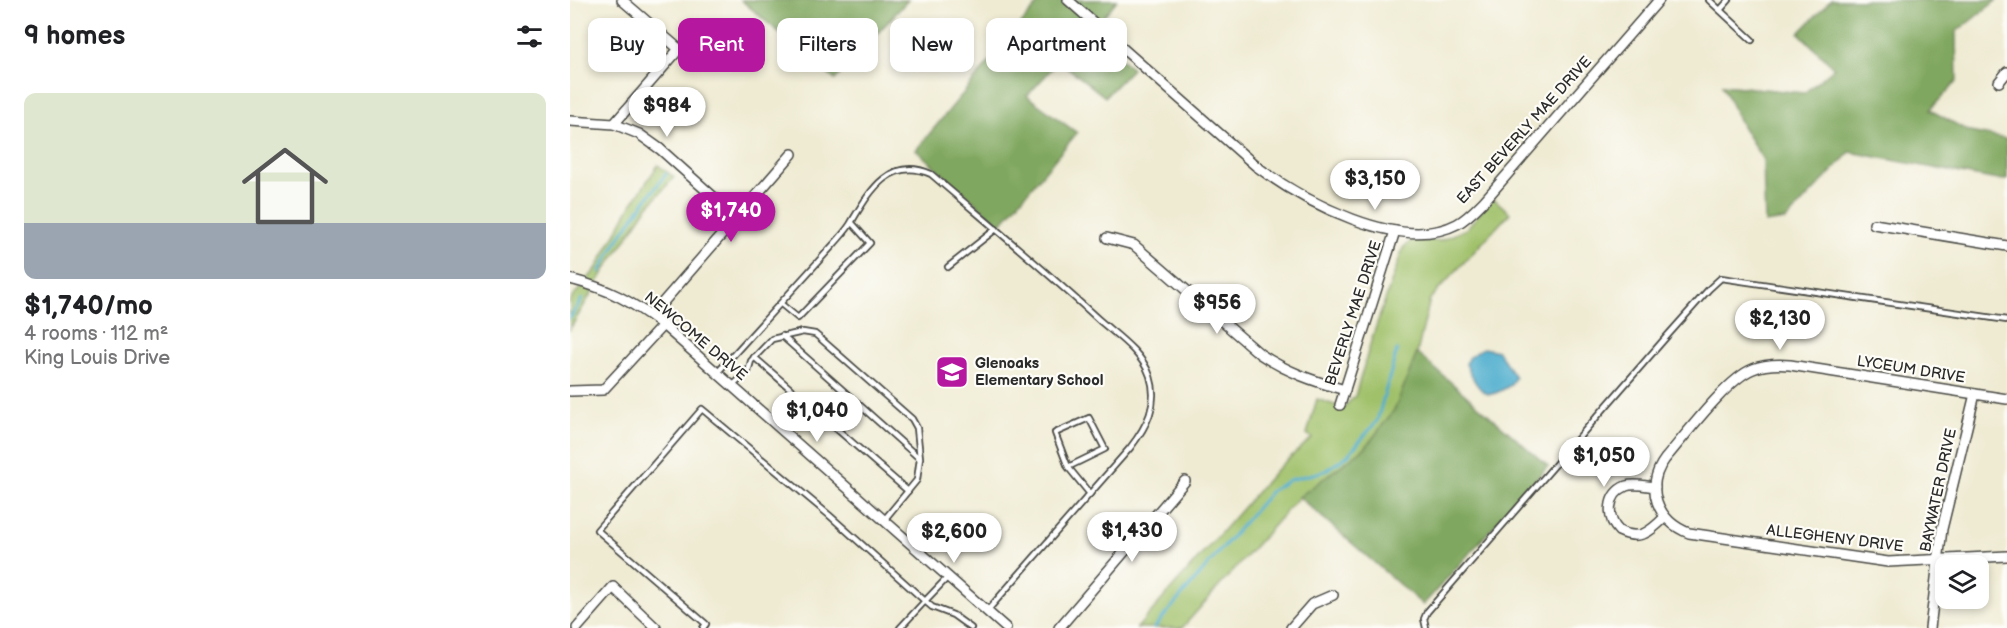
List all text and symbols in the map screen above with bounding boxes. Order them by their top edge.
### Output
chip: Buy [588,18,666,72]
chip: Rent [678,18,765,72]
chip: Filters [777,18,878,72]
chip: New [890,18,974,72]
chip: Apartment [986,18,1127,72]
icon: filters [513,20,546,53]
text: 9 homes [24,21,125,52]
street label: EAST BEVERLY MAE DRIVE [1453,52,1596,208]
pin: $984 [631,87,703,138]
text: $984 [643,94,691,118]
icon: home [231,132,339,240]
pin: $3,150 [1326,160,1424,211]
text: $3,150 [1344,167,1406,191]
pin: $1,740 [682,192,780,243]
text: $1,740 [700,199,762,223]
street label: BEVERLY MAE DRIVE [1321,238,1386,388]
pin: $956 [1181,284,1253,335]
street label: NEWCOME DRIVE [640,288,751,385]
text: $1,740/mo [24,291,153,322]
text: $956 [1193,291,1241,315]
pin: $2,130 [1731,300,1829,351]
text: $2,130 [1749,307,1811,331]
text: 4 rooms · 112 m² [24,322,168,346]
text: King Louis Drive [24,346,170,370]
street label: LYCEUM DRIVE [1855,352,1966,387]
school or university icon: Glenoaks Elementary School [934,354,970,390]
place label: Glenoaks Elementary School [975,354,1103,390]
pin: $1,040 [768,392,866,443]
text: $1,040 [786,399,848,423]
street label: BAYWATER DRIVE [1916,426,1961,554]
pin: $1,050 [1555,437,1653,488]
text: $1,050 [1573,444,1635,468]
pin: $1,430 [1083,512,1181,563]
pin: $2,600 [905,513,1003,564]
text: $1,430 [1101,519,1163,543]
text: $2,600 [921,520,987,544]
street label: ALLEGHENY DRIVE [1765,521,1905,556]
map controls [1935,555,1989,609]
button: layers [1935,555,1989,609]

